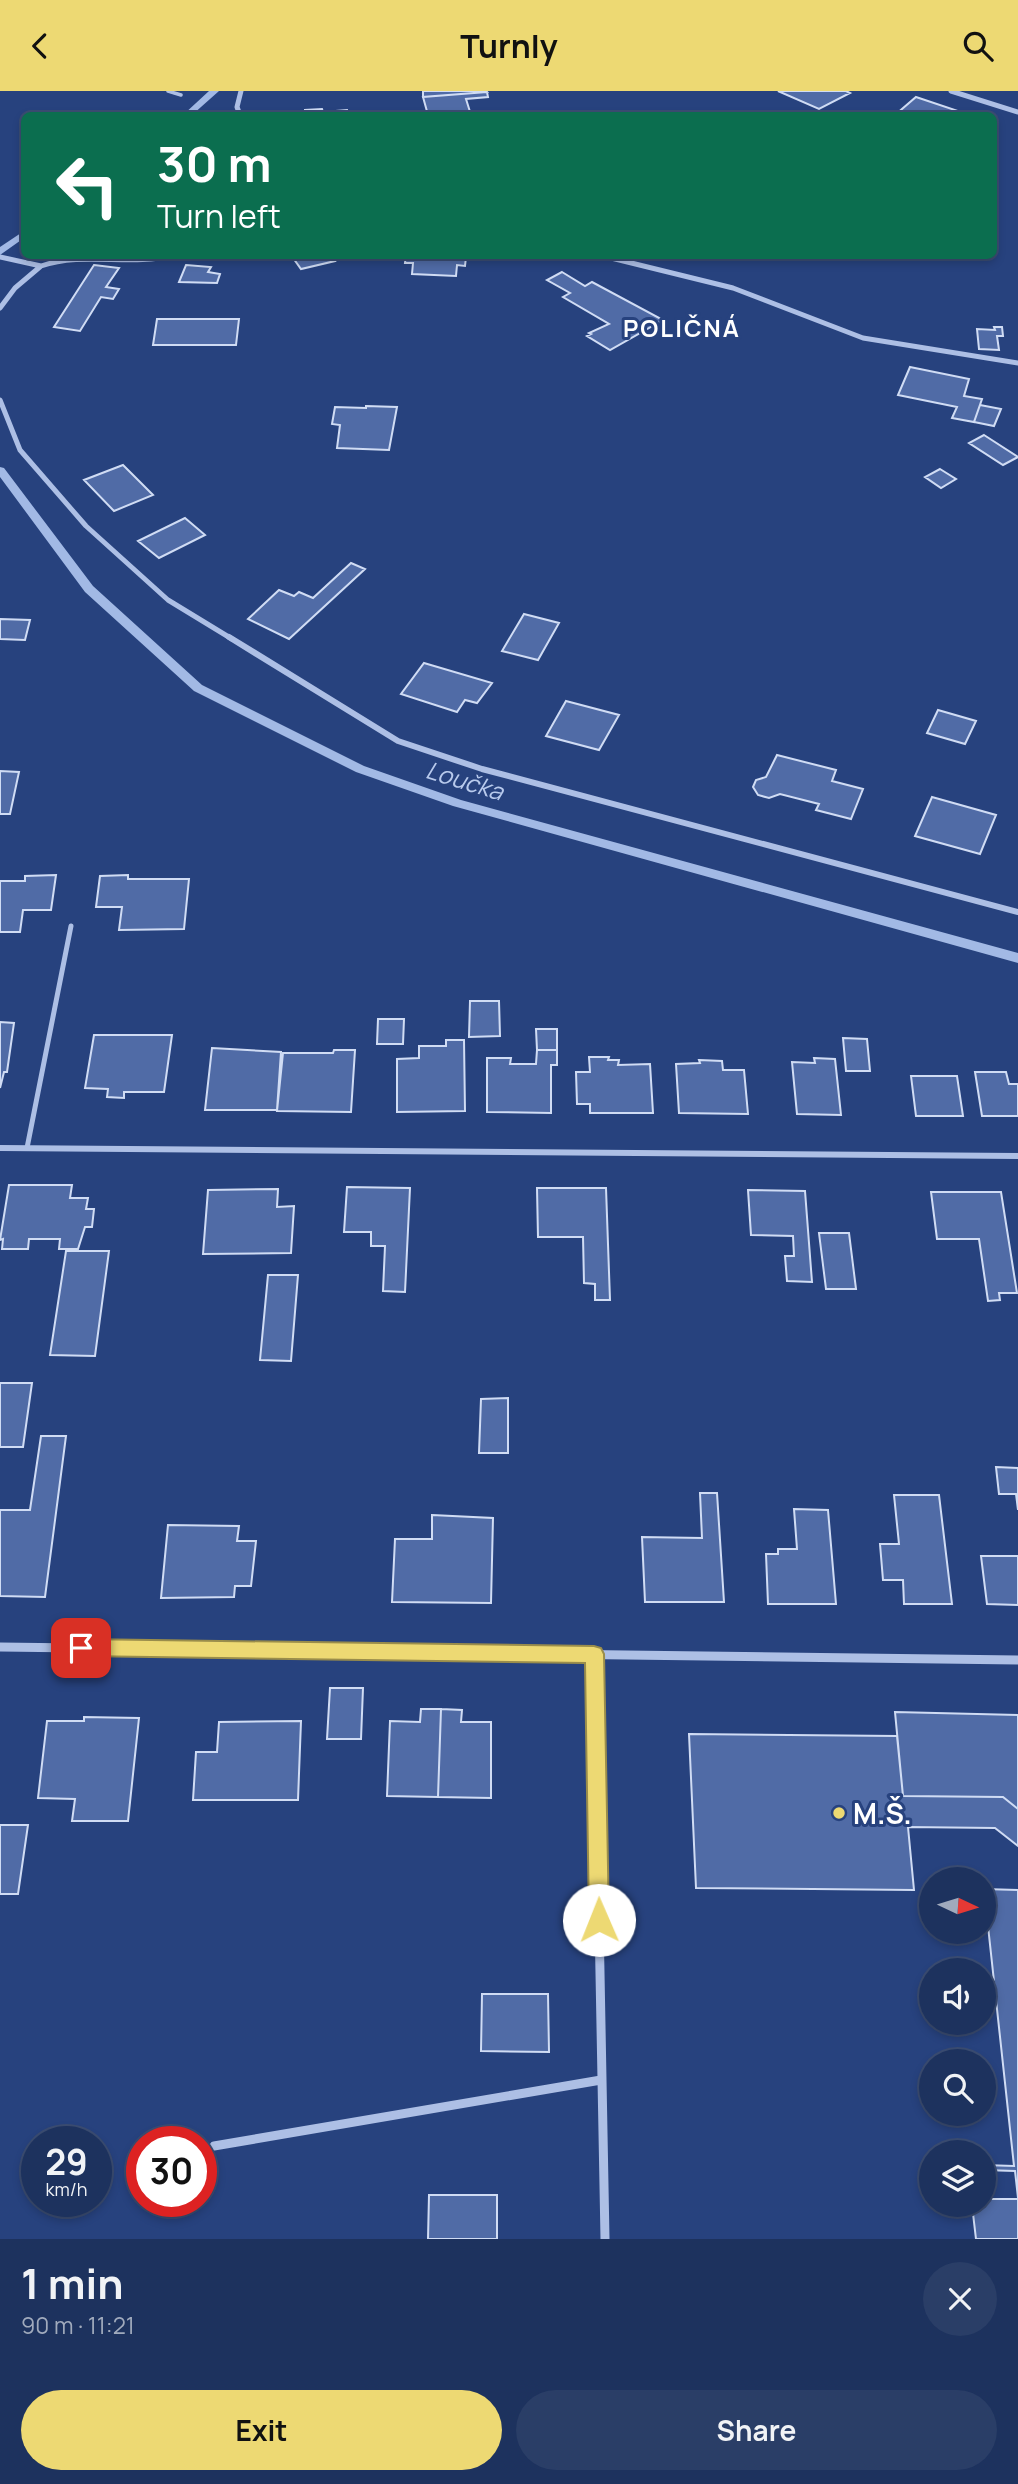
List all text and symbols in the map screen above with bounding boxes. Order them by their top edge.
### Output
text: Turnly [460,24,558,68]
icon: back [21,27,59,65]
icon: search [959,27,997,65]
text: 30 m [157,130,272,197]
icon: left [42,140,133,231]
text: Turn left [157,194,281,238]
district label: POLIČNÁ [623,311,741,344]
water label: Loučka [422,753,509,808]
pin [51,1618,111,1678]
icon: arrive [62,1629,100,1667]
place label: M.Š. [853,1794,912,1832]
marker: M.Š. [831,1805,847,1821]
north arrow [919,1867,996,1944]
map controls [919,1867,996,2217]
position arrow [562,1883,636,1957]
button: sound [919,1958,996,2035]
button: search [919,2049,996,2126]
speed limit sign: 30 [126,2126,217,2217]
text: 29 [45,2138,88,2186]
button: layers [919,2140,996,2217]
text: km/h [46,2177,87,2201]
text: 1 min [21,2254,124,2312]
button: close [923,2262,997,2336]
text: 90 m · 11:21 [21,2309,135,2341]
button: Exit [21,2390,502,2470]
button: Share [516,2390,997,2470]

